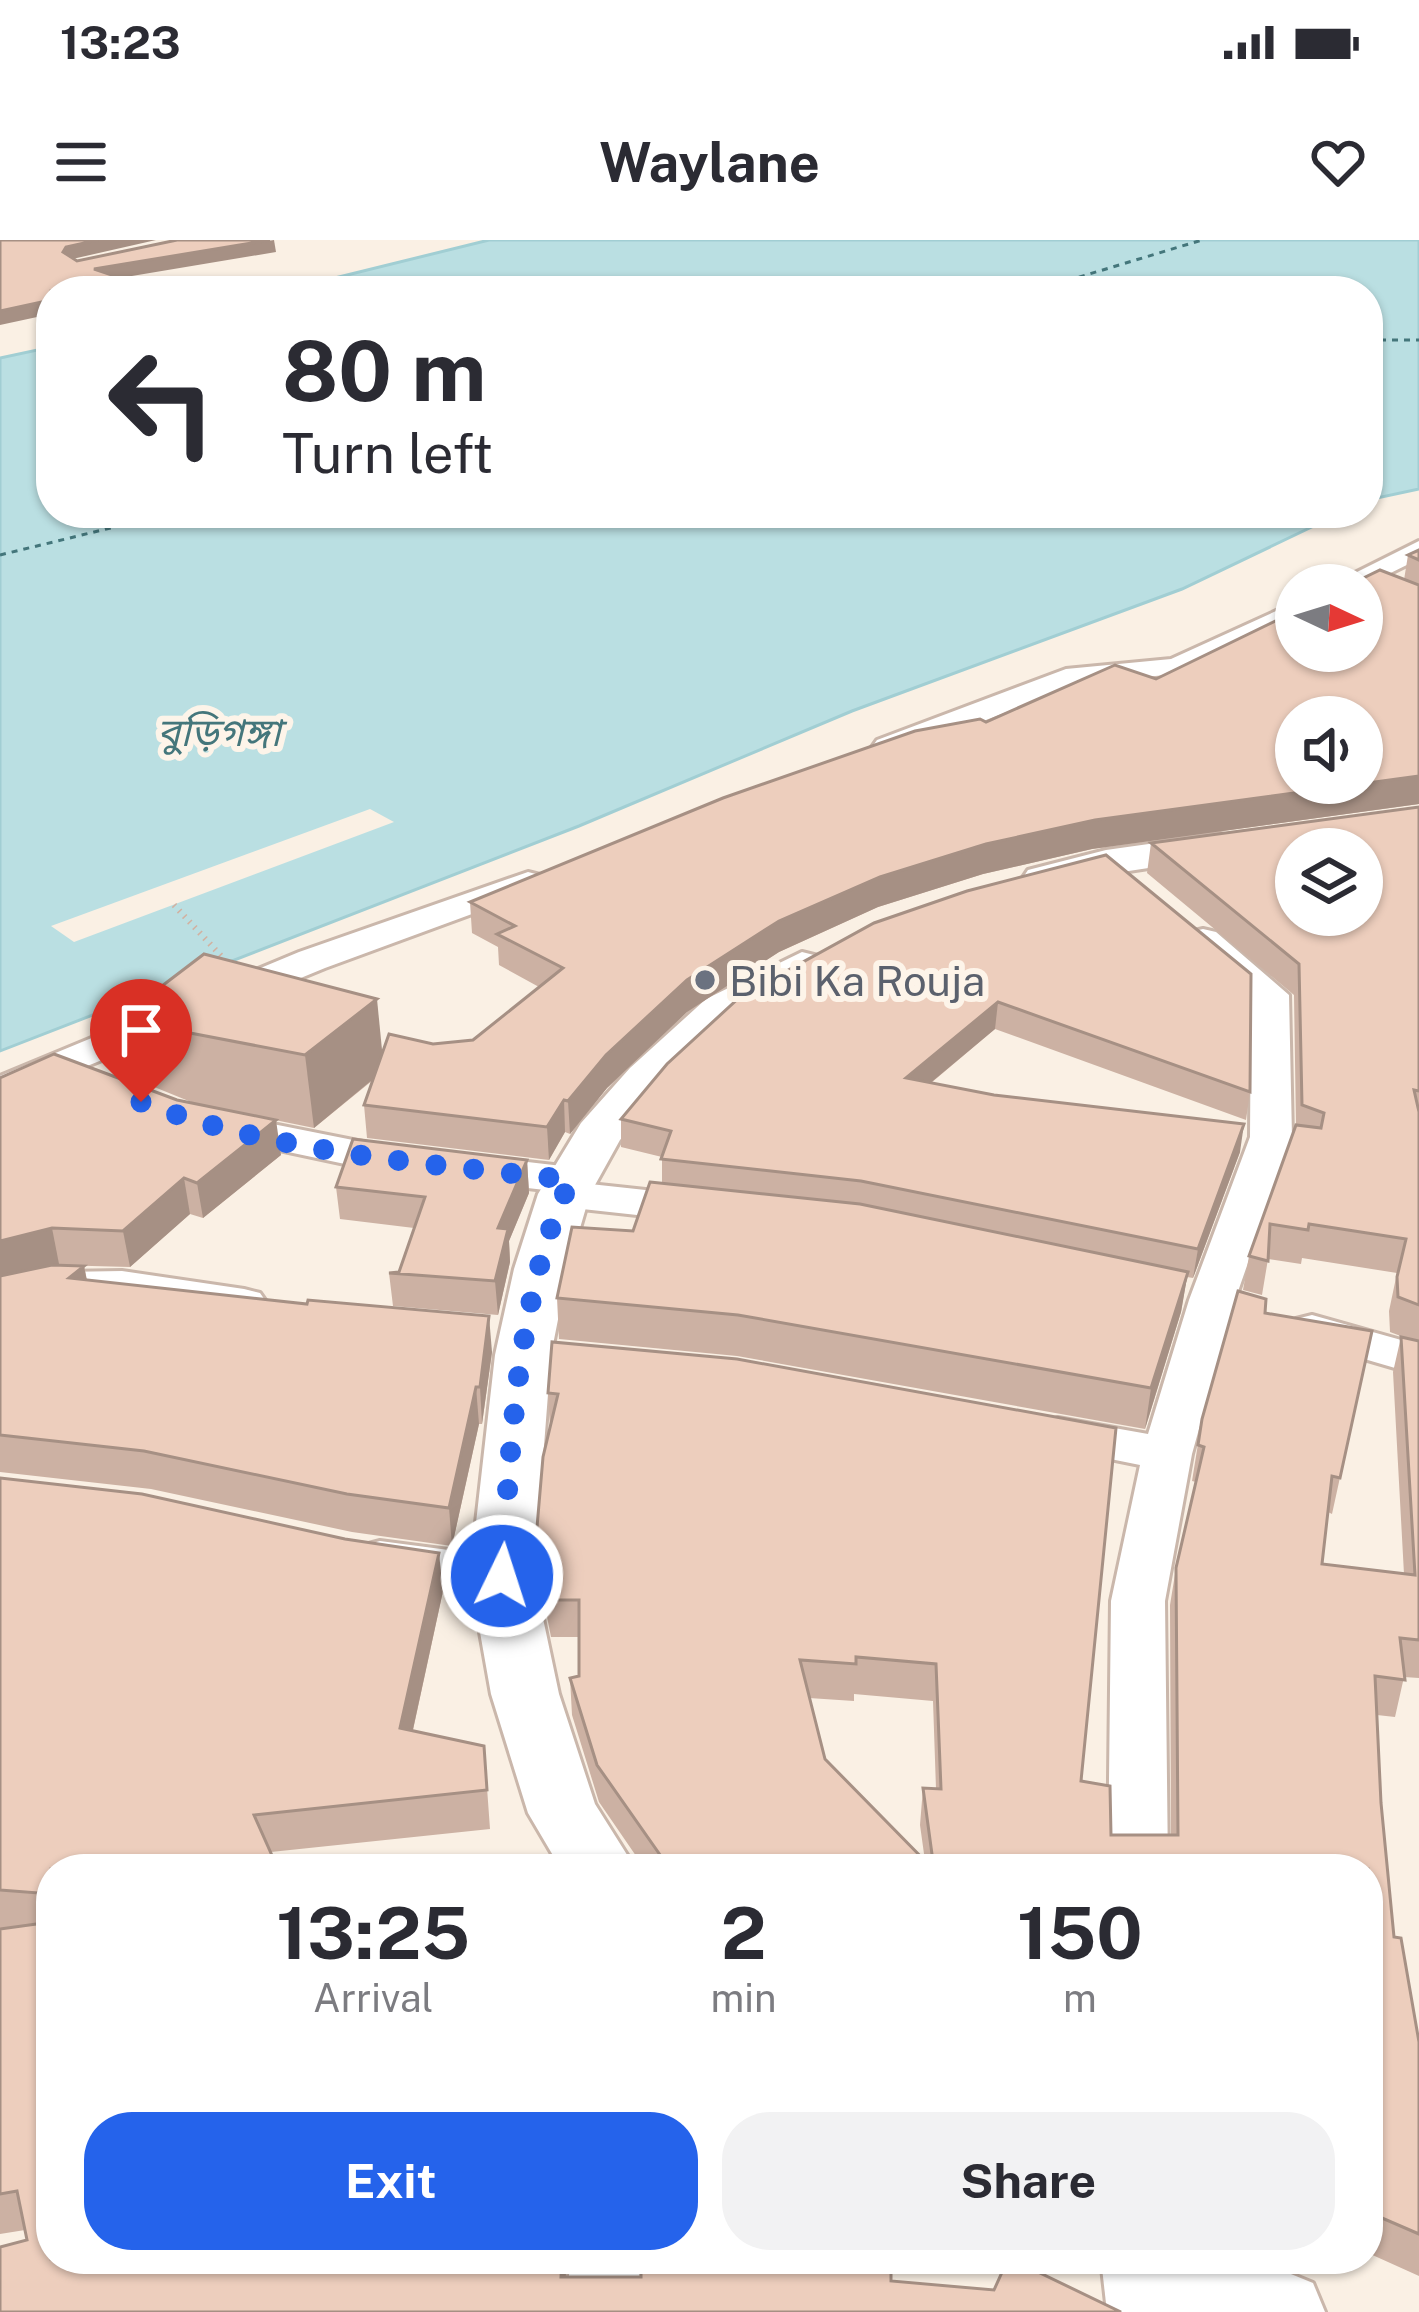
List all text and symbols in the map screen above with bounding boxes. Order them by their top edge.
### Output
text: 13:23 [60,16,181,69]
icon: menu [48,129,114,195]
icon: heart [1305,129,1371,195]
text: Waylane [599,131,820,194]
text: 80 m [282,321,486,420]
icon: left [84,324,240,480]
text: Turn left [282,422,493,485]
north arrow [1275,564,1383,672]
map controls [1275,564,1383,936]
button: sound [1275,696,1383,804]
water label: বুড়িগঙ্গা [157,709,288,755]
button: layers [1275,828,1383,936]
place label: Bibi Ka Rouja [729,956,985,1005]
marker: Bibi Ka Rouja [692,967,718,993]
pin [90,979,192,1102]
icon: arrive [108,997,174,1063]
position arrow [439,1513,565,1639]
text: 13:25 [276,1891,470,1975]
text: 2 [721,1891,766,1975]
text: 150 [1017,1891,1143,1975]
text: Arrival [313,1975,433,2021]
text: min [710,1975,777,2021]
text: m [1063,1975,1097,2021]
button: Exit [84,2112,698,2250]
button: Share [722,2112,1335,2250]

